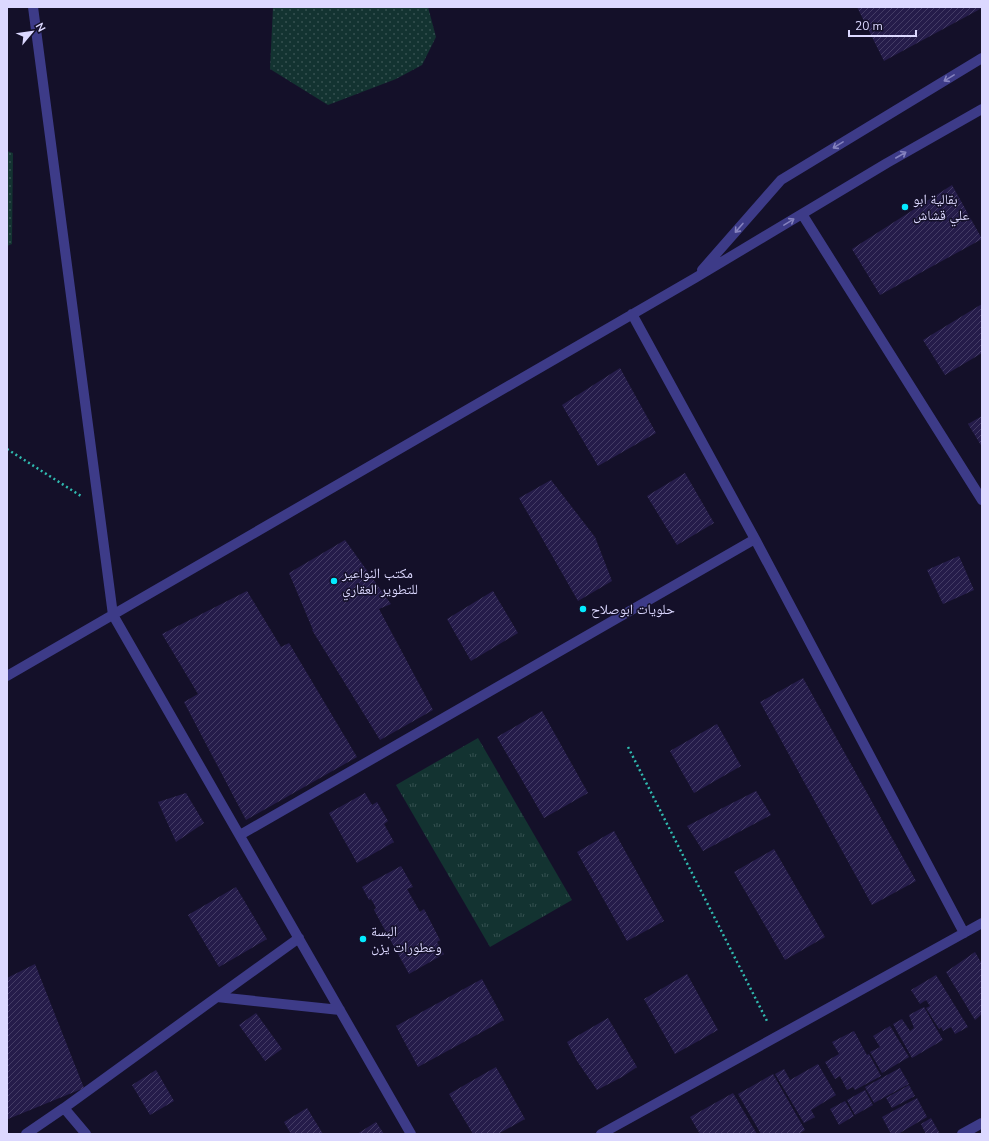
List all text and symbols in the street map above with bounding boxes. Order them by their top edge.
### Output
north arrow [12,12,52,52]
scale bar [849,12,916,38]
text: 20 m [855,18,883,34]
text: N [32,20,49,35]
one-way arrow [943,74,955,82]
one-way arrow [832,141,843,150]
one-way arrow [894,151,906,159]
place label: بقالية ابو علي قشاش [913,190,970,226]
marker: بقالية ابو علي قشاش [900,202,910,212]
one-way arrow [783,217,795,225]
one-way arrow [734,223,744,233]
place label: مكتب النواعير للتطوير العقاري [341,564,418,600]
marker: مكتب النواعير للتطوير العقاري [329,576,339,586]
place label: حلويات ابوصلاح [591,600,675,619]
marker: حلويات ابوصلاح [578,604,588,614]
place label: البسة وعطورات يزن [371,922,442,957]
marker: البسة وعطورات يزن [358,934,368,944]

